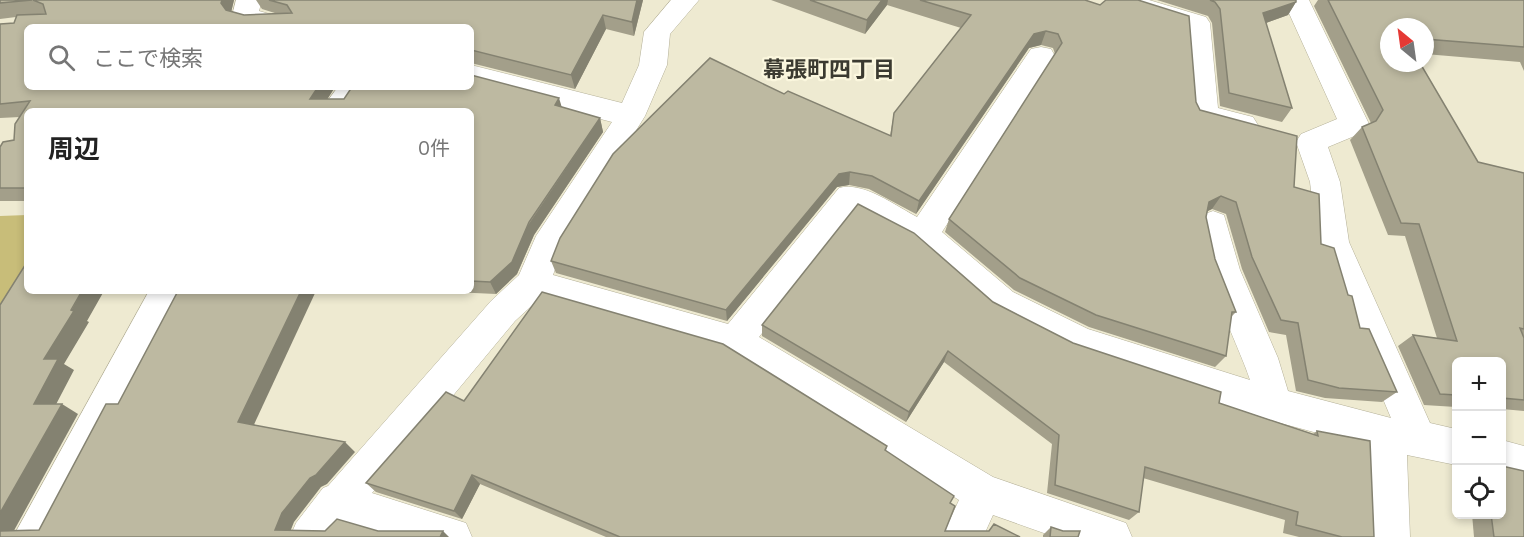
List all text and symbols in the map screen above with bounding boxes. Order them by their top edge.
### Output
north arrow [1380,18,1434,72]
search box [24,24,474,90]
icon: search [45,41,78,74]
text: ここで検索 [93,44,203,74]
district label: 幕張町四丁目 [763,55,895,85]
text: 周辺 [48,132,100,167]
text: 0件 [418,135,450,162]
map controls [1452,357,1506,519]
button: + [1452,357,1506,411]
button: − [1452,411,1506,465]
button: locate [1452,465,1506,519]

